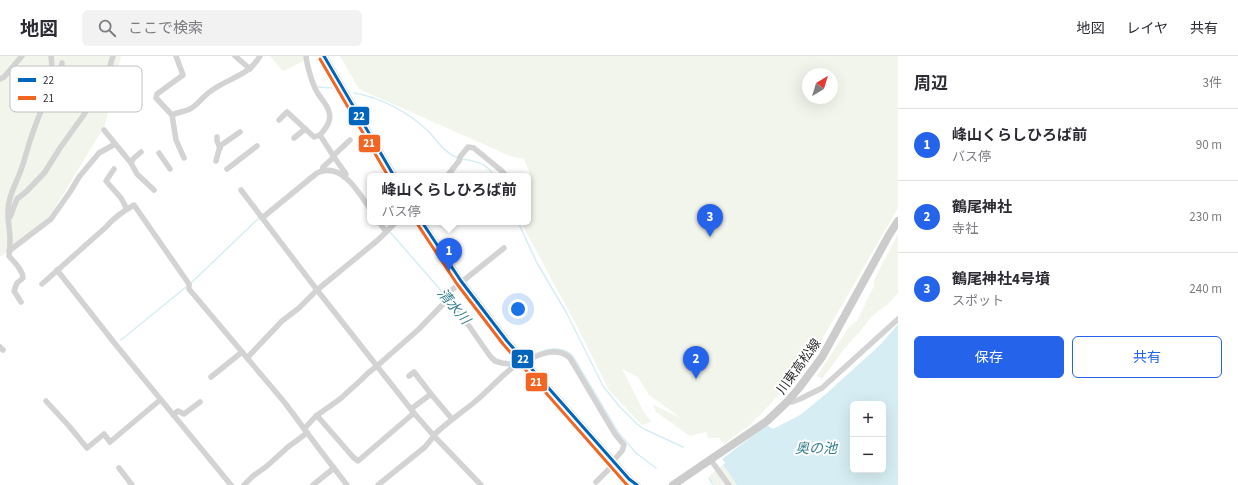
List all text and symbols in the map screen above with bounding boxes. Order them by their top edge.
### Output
search box [82,10,362,46]
text: 地図 [20,16,58,43]
icon: search [96,17,118,39]
text: ここで検索 [128,18,203,39]
text: 地図 [1076,19,1104,39]
text: レイヤ [1126,19,1168,39]
text: 共有 [1190,19,1218,39]
legend [10,66,142,112]
north arrow [802,68,838,104]
text: 周辺 [914,72,948,96]
text: 22 [43,73,54,88]
text: 3件 [1203,74,1222,92]
text: 21 [43,91,54,106]
line badge: 22 [348,106,370,126]
text: 22 [353,109,365,124]
text: 峰山くらしひろば前 [952,125,1087,146]
line badge: 21 [358,134,381,153]
text: 21 [363,136,375,151]
text: 1 [924,136,930,154]
text: 90 m [1196,136,1222,154]
text: バス停 [952,148,991,166]
popup [367,173,531,225]
text: 峰山くらしひろば前 [381,180,517,201]
text: 鶴尾神社 [952,197,1012,218]
text: バス停 [381,203,421,221]
pin: 3 [697,204,723,237]
text: 2 [924,208,930,226]
text: 230 m [1189,208,1222,226]
text: 寺社 [952,220,978,238]
pin: 1 [436,238,462,271]
text: 鶴尾神社4号墳 [952,269,1050,290]
text: 3 [924,280,930,298]
text: 240 m [1189,280,1222,298]
water label: 清水川 [432,284,476,331]
text: スポット [952,292,1004,310]
your location [508,299,528,319]
street label: 川東高松線 [772,335,825,398]
button: 保存 [914,336,1064,378]
button: 共有 [1072,336,1222,378]
pin: 2 [683,346,709,379]
line badge: 22 [511,349,534,369]
text: 22 [517,352,529,367]
line badge: 21 [525,372,548,392]
text: 21 [530,375,542,390]
map controls [850,401,886,473]
button: + [850,401,886,437]
button: − [850,437,886,473]
water label: 奥の池 [795,439,839,459]

